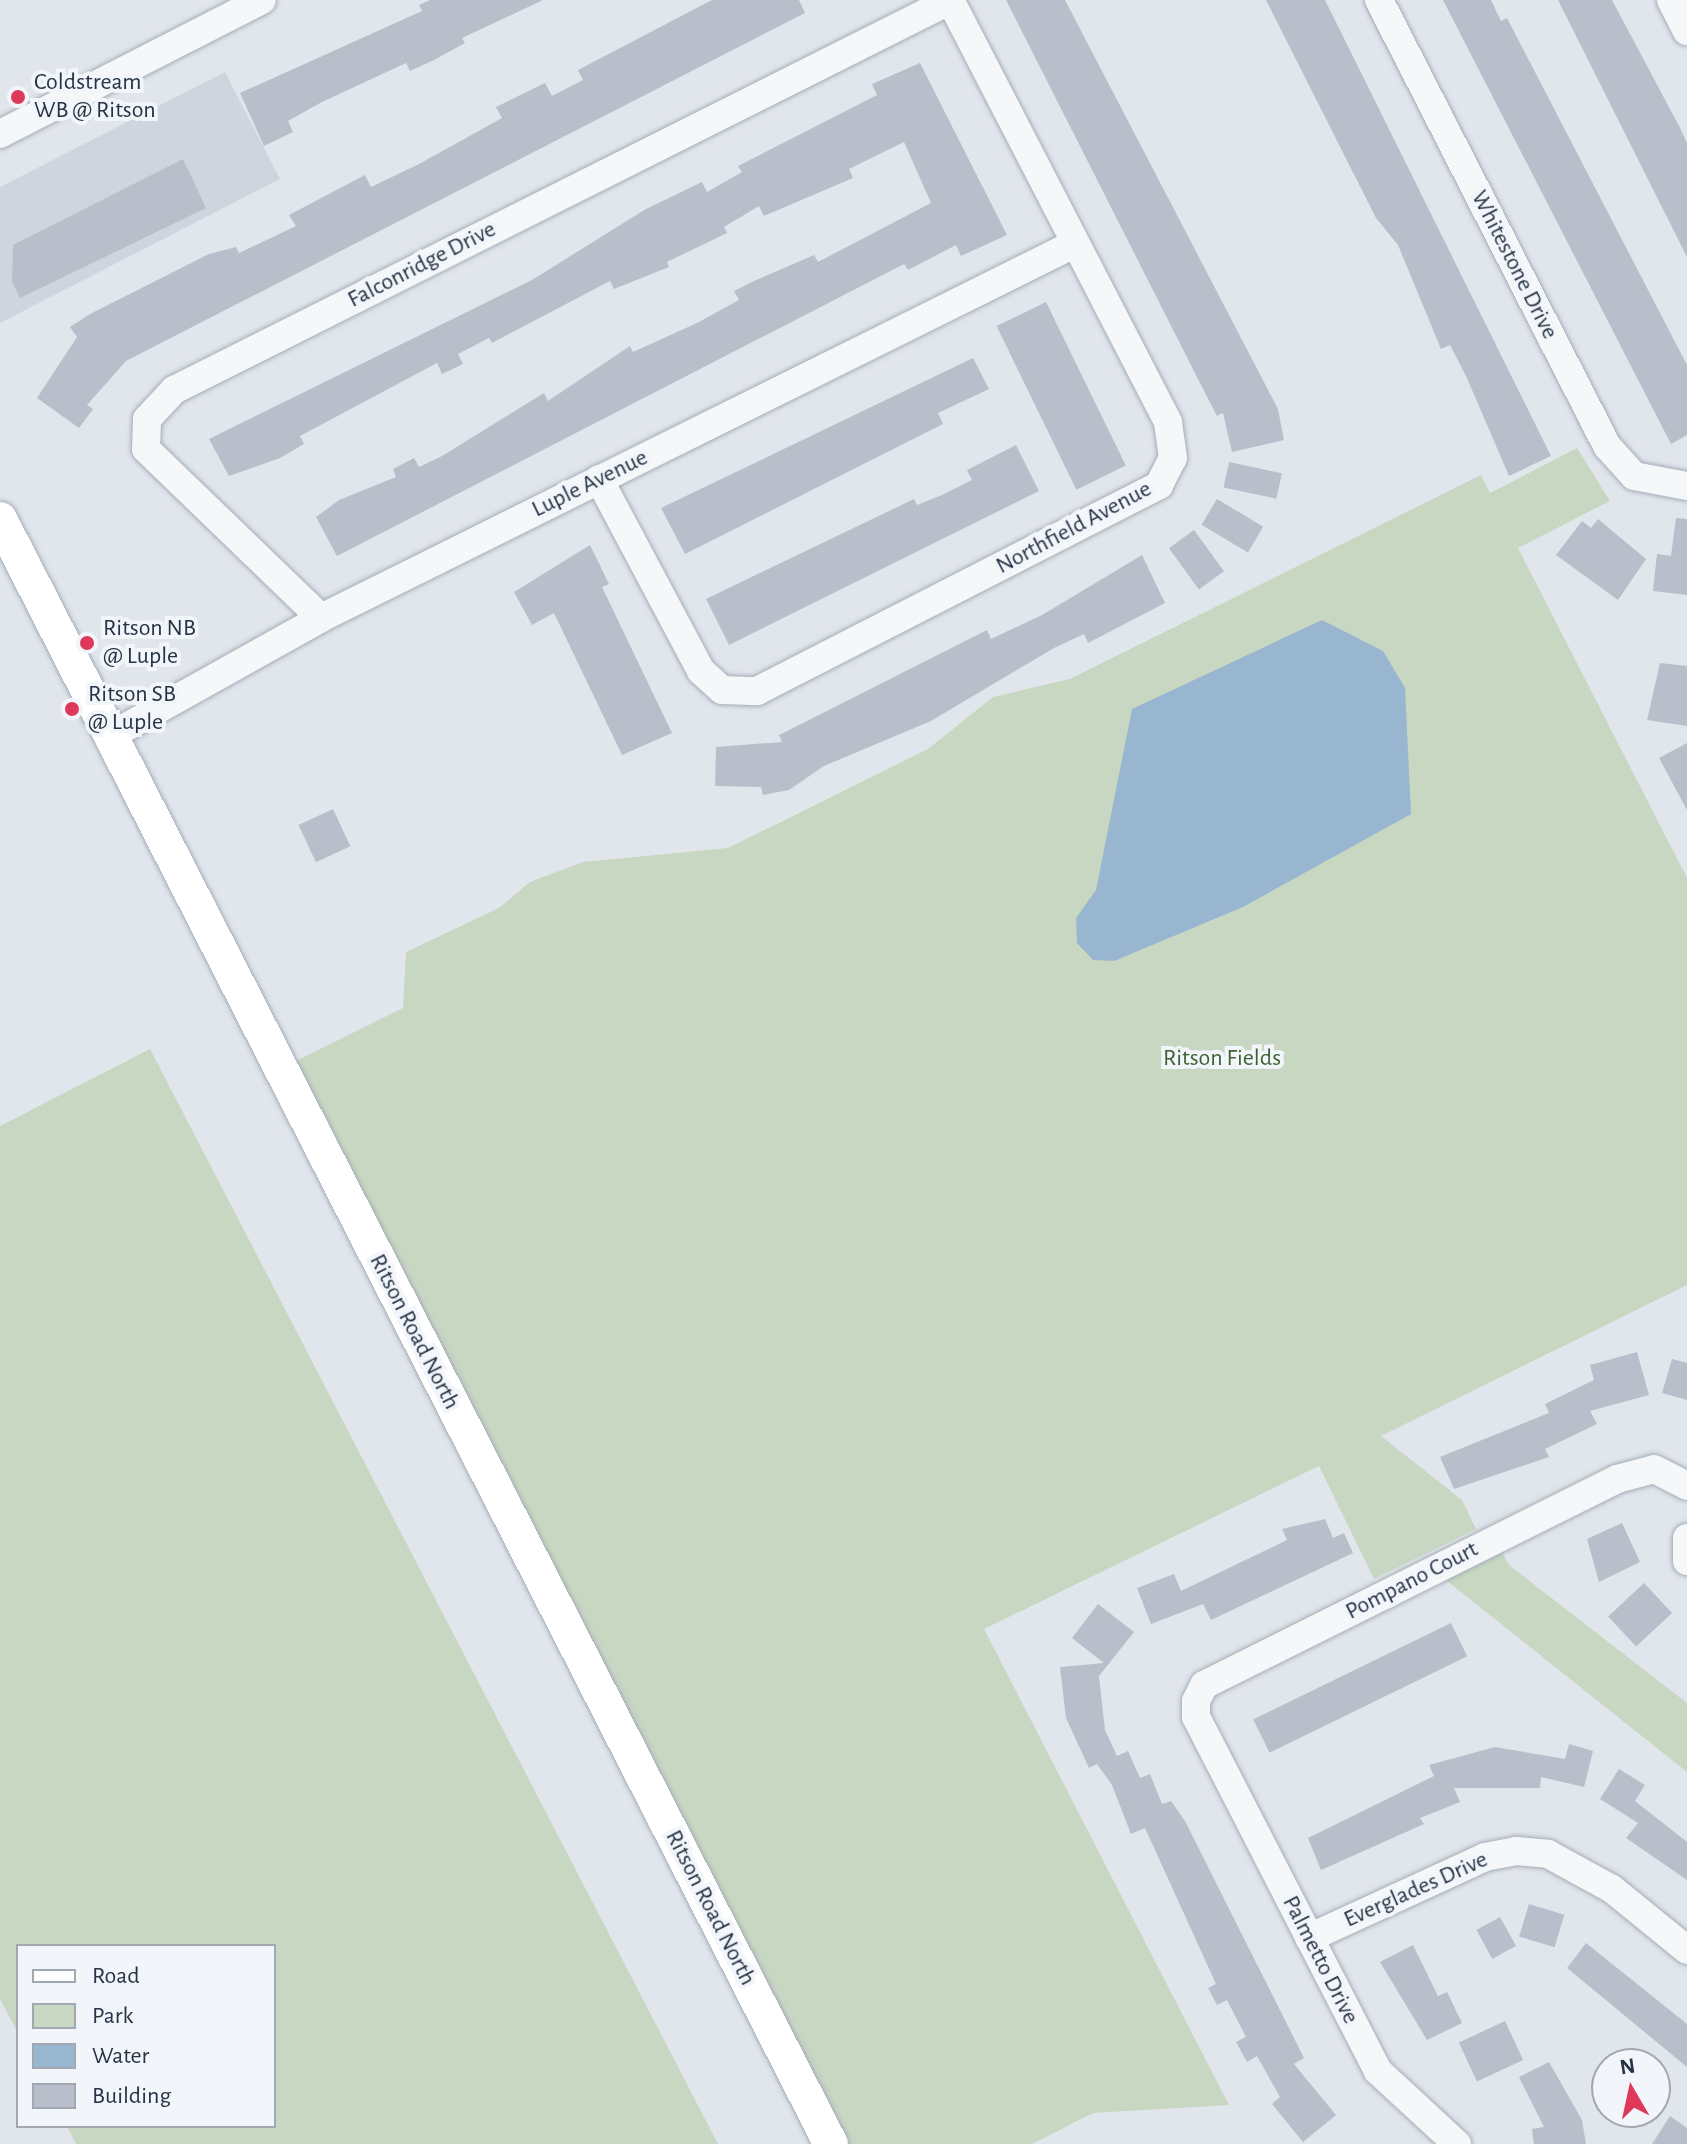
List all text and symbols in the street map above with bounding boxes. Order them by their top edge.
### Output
place label: Coldstream WB @ Ritson [34,69,156,125]
marker: Coldstream WB @ Ritson [9,88,27,106]
street label: Whitestone Drive [1464,186,1564,344]
street label: Falconridge Drive [343,215,501,315]
street label: Luple Avenue [527,444,653,524]
street label: Northfield Avenue [991,475,1157,581]
place label: Ritson NB @ Luple [103,615,196,671]
marker: Ritson NB @ Luple [78,634,96,652]
place label: Ritson SB @ Luple [88,681,176,737]
marker: Ritson SB @ Luple [63,700,81,718]
park label: Ritson Fields [1163,1045,1281,1073]
street label: Ritson Road North [362,1249,466,1415]
street label: Pompano Court [1341,1535,1483,1627]
street label: Ritson Road North [658,1825,762,1991]
street label: Everglades Drive [1340,1845,1492,1935]
street label: Palmetto Drive [1275,1891,1365,2029]
legend [16,1944,276,2128]
text: Road [92,1964,140,1988]
text: Park [92,2004,133,2028]
text: Water [92,2044,149,2068]
north arrow [1591,2048,1671,2128]
text: N [1618,2054,1637,2078]
text: Building [92,2084,171,2108]

